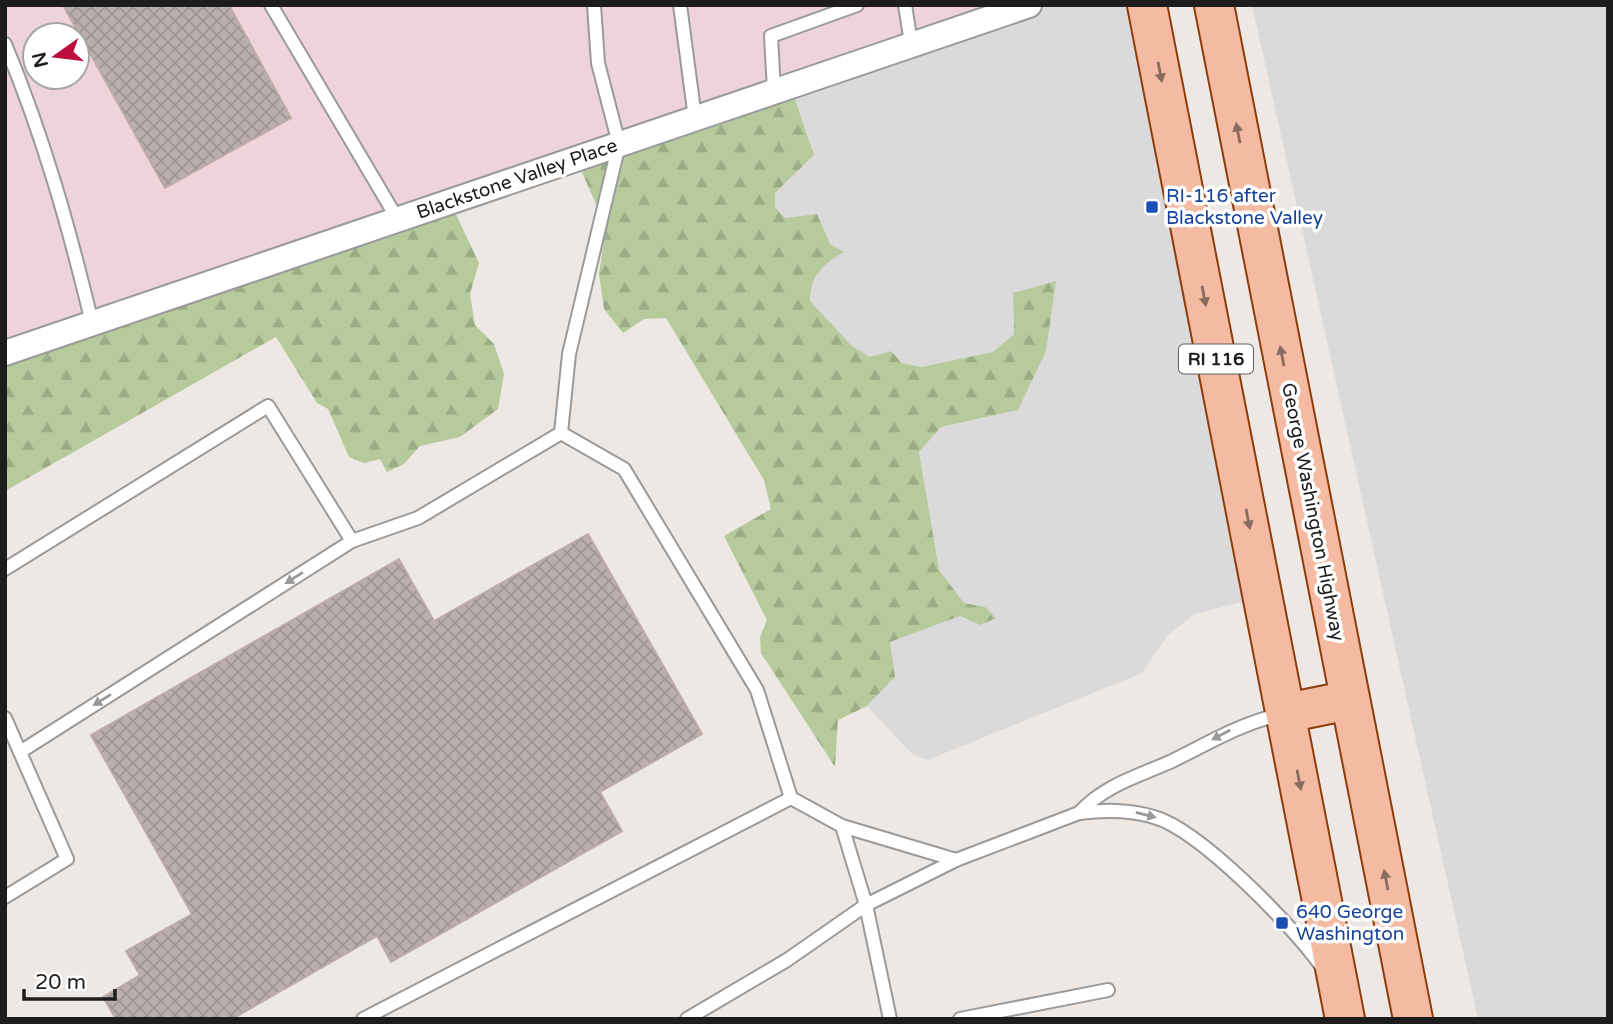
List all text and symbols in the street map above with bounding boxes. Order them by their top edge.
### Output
north arrow [21,21,91,91]
text: N [28,50,53,70]
one-way arrow [1155,61,1166,83]
one-way arrow [1232,122,1243,144]
street label: Blackstone Valley Place [414,134,620,224]
place label: RI-116 after Blackstone Valley [1166,185,1323,229]
marker: RI-116 after Blackstone Valley [1144,199,1160,215]
one-way arrow [1199,285,1210,307]
road number: RI 116 [1179,344,1253,374]
one-way arrow [1276,345,1287,367]
street label: George Washington Highway [1277,381,1349,643]
one-way arrow [1242,508,1253,530]
one-way arrow [285,571,304,584]
one-way arrow [92,693,112,706]
one-way arrow [1211,729,1231,741]
one-way arrow [1293,769,1304,791]
one-way arrow [1136,810,1158,821]
one-way arrow [1380,869,1391,891]
place label: 640 George Washington [1296,901,1404,945]
marker: 640 George Washington [1274,915,1290,931]
scale bar [24,958,116,1002]
text: 20 m [35,970,86,995]

